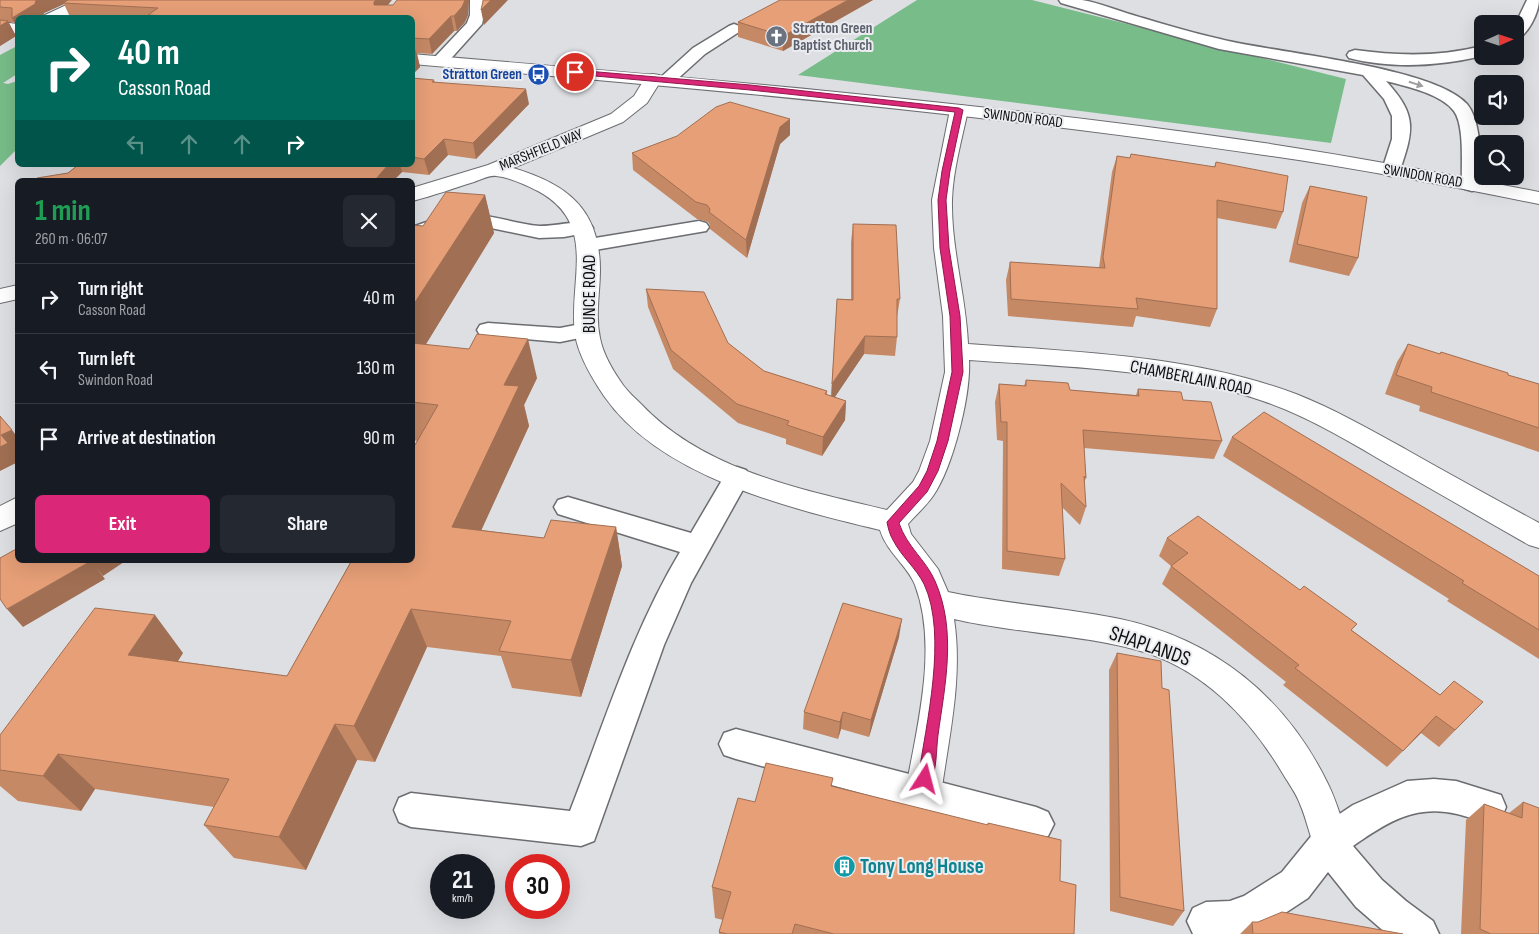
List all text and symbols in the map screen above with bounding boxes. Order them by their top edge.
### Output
north arrow [1474,15,1524,65]
map controls [1474,15,1524,185]
place label: Stratton Green Baptist Church [793,19,873,55]
church icon: Stratton Green Baptist Church [765,25,789,49]
text: 40 m [118,32,180,75]
icon: right [35,35,100,100]
pin [554,51,596,93]
icon: arrive [561,58,589,86]
bus stop icon: Stratton Green [526,62,550,86]
place label: Stratton Green [442,65,522,84]
text: Casson Road [118,75,211,102]
button: sound [1474,75,1524,125]
one-way arrow [1409,81,1424,88]
street label: SWINDON ROAD [982,104,1064,132]
street label: MARSHFIELD WAY [497,124,586,175]
icon: left [122,130,150,158]
icon: ahead [175,130,203,158]
icon: ahead [228,130,256,158]
icon: right [281,130,309,158]
button: search [1474,135,1524,185]
street label: SWINDON ROAD [1382,160,1464,192]
text: 1 min [35,193,91,229]
button: close [343,195,395,247]
text: 260 m · 06:07 [35,230,107,249]
street label: BUNCE ROAD [579,255,600,333]
text: Turn right [78,278,143,301]
icon: right [35,285,63,313]
text: 40 m [363,287,395,310]
text: Casson Road [78,301,146,320]
text: Turn left [78,348,135,371]
icon: left [35,355,63,383]
street label: CHAMBERLAIN ROAD [1128,356,1254,400]
text: 130 m [357,357,395,380]
text: Swindon Road [78,371,153,390]
icon: arrive [35,425,63,453]
text: Arrive at destination [78,427,216,450]
text: 90 m [363,427,395,450]
button: Exit [35,495,210,553]
button: Share [220,495,395,553]
street label: SHAPLANDS [1106,620,1194,672]
position arrow [898,752,950,804]
speed limit sign: 30 [505,854,570,919]
building icon: Tony Long House [832,854,856,878]
place label: Tony Long House [860,854,984,879]
text: 21 [452,865,473,896]
text: km/h [452,891,473,906]

